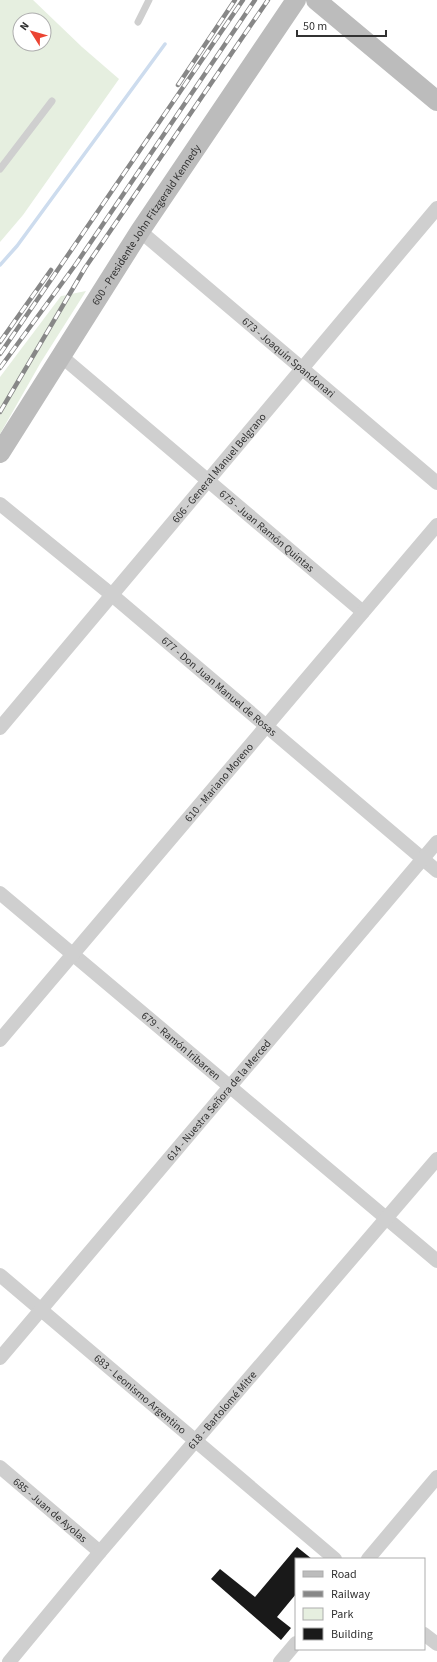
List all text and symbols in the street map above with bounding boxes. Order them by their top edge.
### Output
north arrow [12,12,52,52]
scale bar [297,12,386,38]
text: 50 m [303,18,327,35]
text: N [16,19,33,34]
street label: 600 - Presidente John Fitzgerald Kennedy [88,142,204,308]
street label: 673 - Joaquín Spandonari [239,314,338,401]
street label: 606 - General Manuel Belgrano [168,410,270,526]
street label: 675 - Juan Ramón Quintas [216,486,318,576]
street label: 677 - Don Juan Manuel de Rosas [158,633,280,740]
street label: 610 - Mariano Moreno [181,740,257,825]
street label: 679 - Ramón Iribarren [138,1008,224,1084]
street label: 614 - Nuestra Señora de la Merced [163,1036,275,1164]
street label: 683 - Leonismo Argentino [91,1351,189,1438]
street label: 618 - Bartolomé Mitre [184,1367,260,1453]
street label: 685 - Juan de Ayolas [10,1474,91,1546]
legend [295,1558,425,1650]
text: Road [331,1566,357,1583]
text: Railway [331,1586,370,1603]
text: Park [331,1606,353,1623]
text: Building [331,1626,373,1643]

